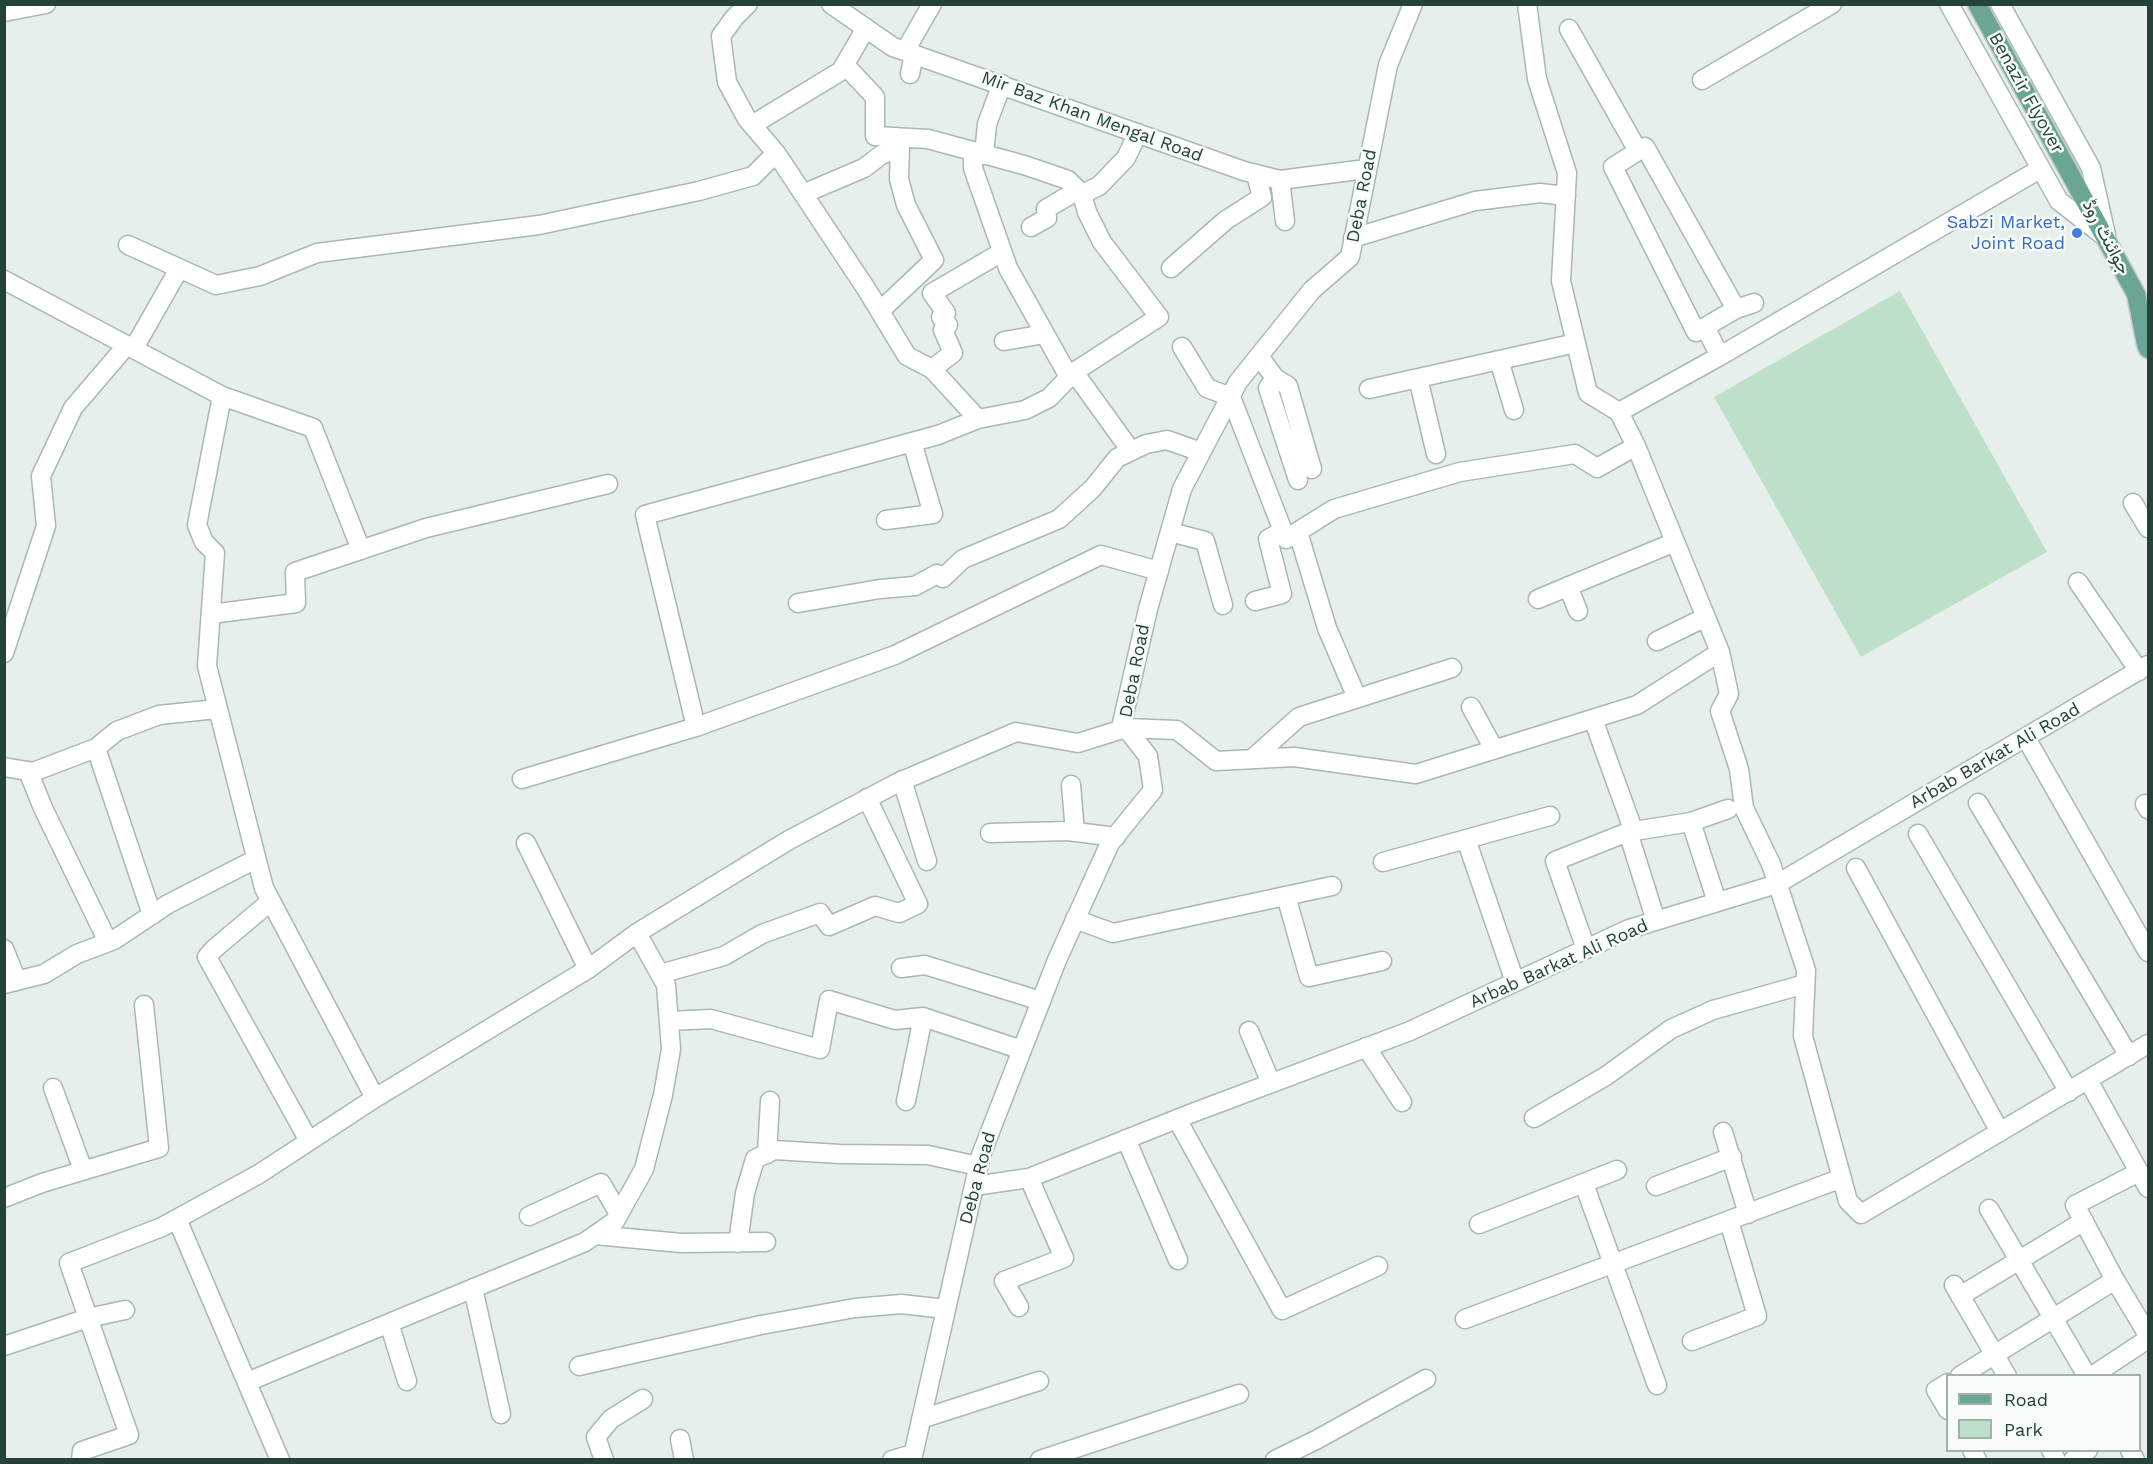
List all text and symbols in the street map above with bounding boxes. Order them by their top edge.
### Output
street label: Benazir Flyover [1984,29,2068,157]
street label: Mir Baz Khan Mengal Road [978,67,1206,167]
street label: Deba Road [1342,147,1382,245]
street label: جوائنٹ روڈ [2077,196,2135,278]
place label: Sabzi Market, Joint Road [1947,212,2065,254]
marker: Sabzi Market, Joint Road [2070,226,2084,240]
street label: Deba Road [1115,622,1155,720]
street label: Arbab Barkat Ali Road [1906,698,2084,814]
street label: Arbab Barkat Ali Road [1466,915,1652,1013]
street label: Deba Road [955,1129,1001,1227]
legend [1946,1374,2141,1452]
text: Road [2004,1389,2048,1410]
text: Park [2004,1419,2043,1440]

